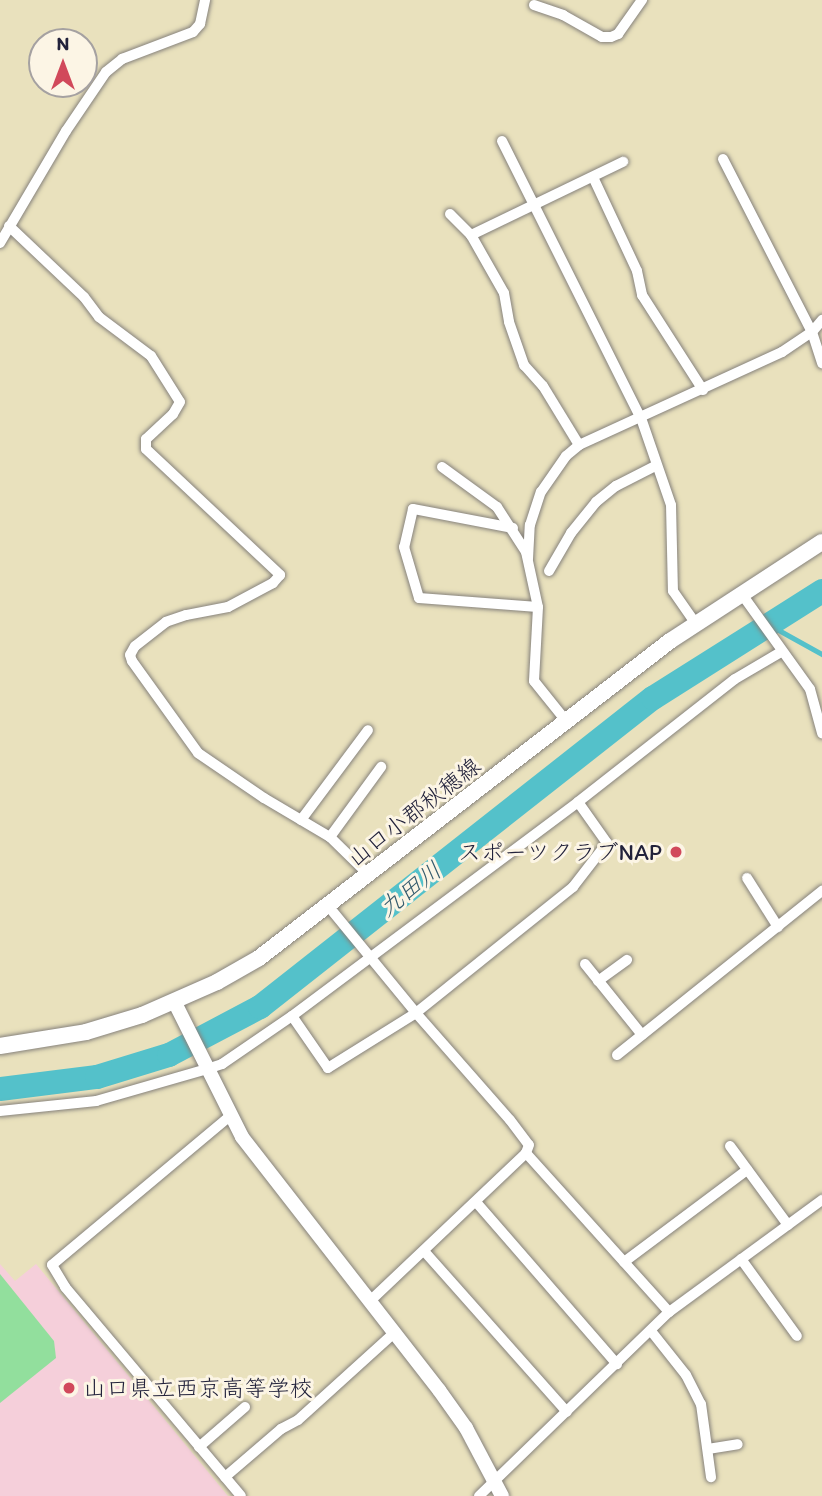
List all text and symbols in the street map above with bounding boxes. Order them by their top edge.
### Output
north arrow [28,28,98,98]
text: N [57,32,69,55]
street label: 山口小郡秋穂線 [342,752,486,872]
place label: スポーツクラブNAP [458,838,662,866]
marker: スポーツクラブNAP [668,844,684,860]
water label: 九田川 [373,855,447,923]
place label: 山口県立西京高等学校 [83,1374,313,1402]
marker: 山口県立西京高等学校 [61,1380,77,1396]

